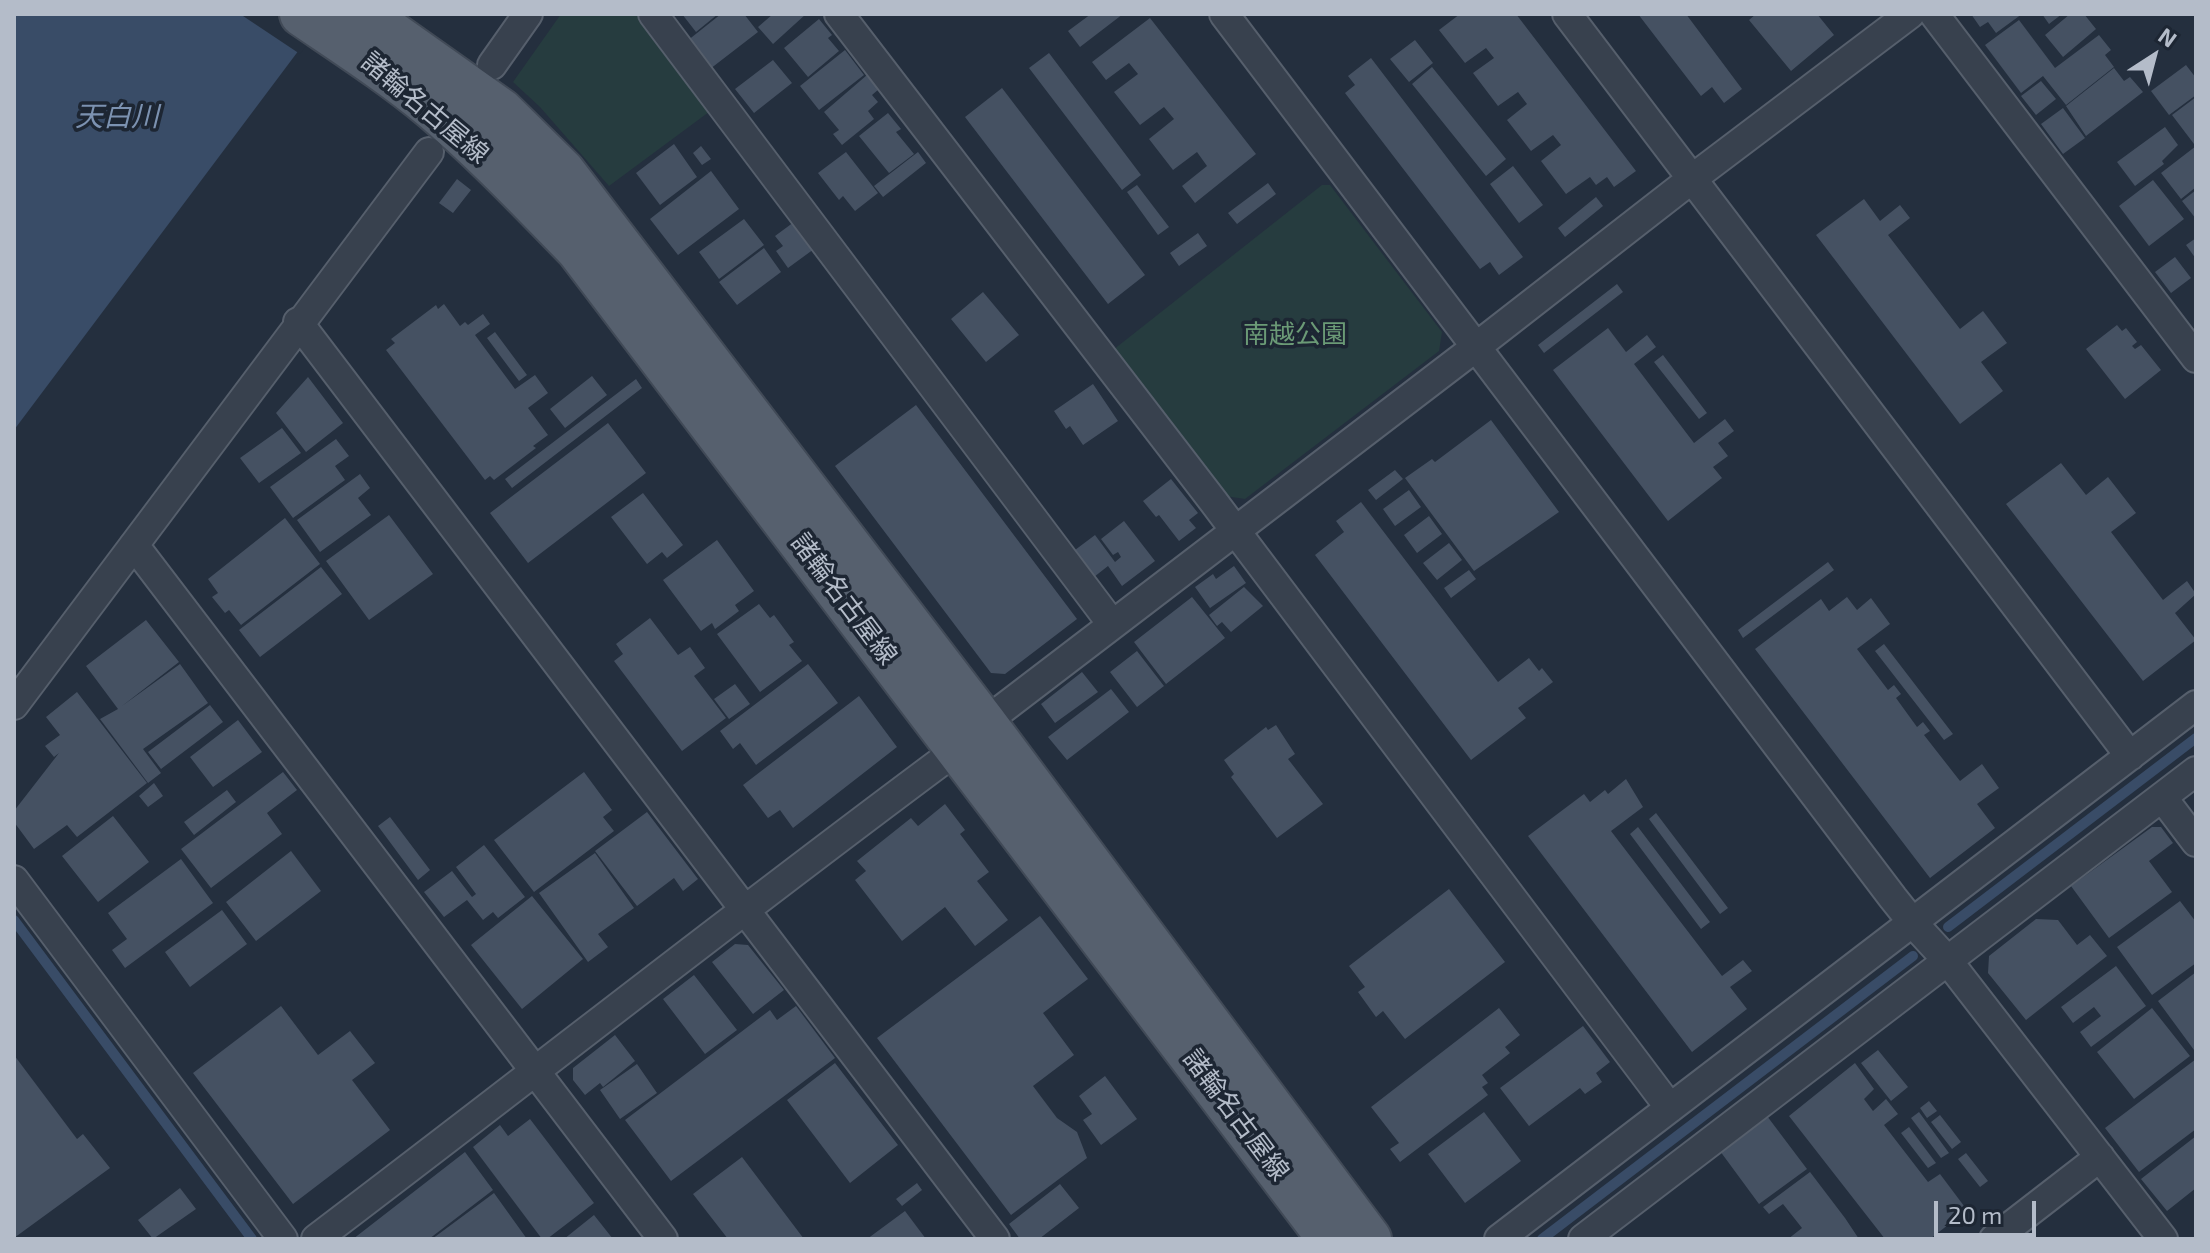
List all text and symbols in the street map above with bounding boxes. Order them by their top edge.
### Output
north arrow [2114,16,2194,96]
text: N [2154,21,2182,52]
street label: 諸輪名古屋線 [355,46,495,170]
water label: 天白川 [75,100,159,134]
park label: 南越公園 [1243,318,1347,350]
street label: 諸輪名古屋線 [785,527,903,671]
street label: 諸輪名古屋線 [1177,1043,1295,1187]
scale bar [1938,1185,2040,1235]
text: 20 m [1948,1200,2002,1229]

